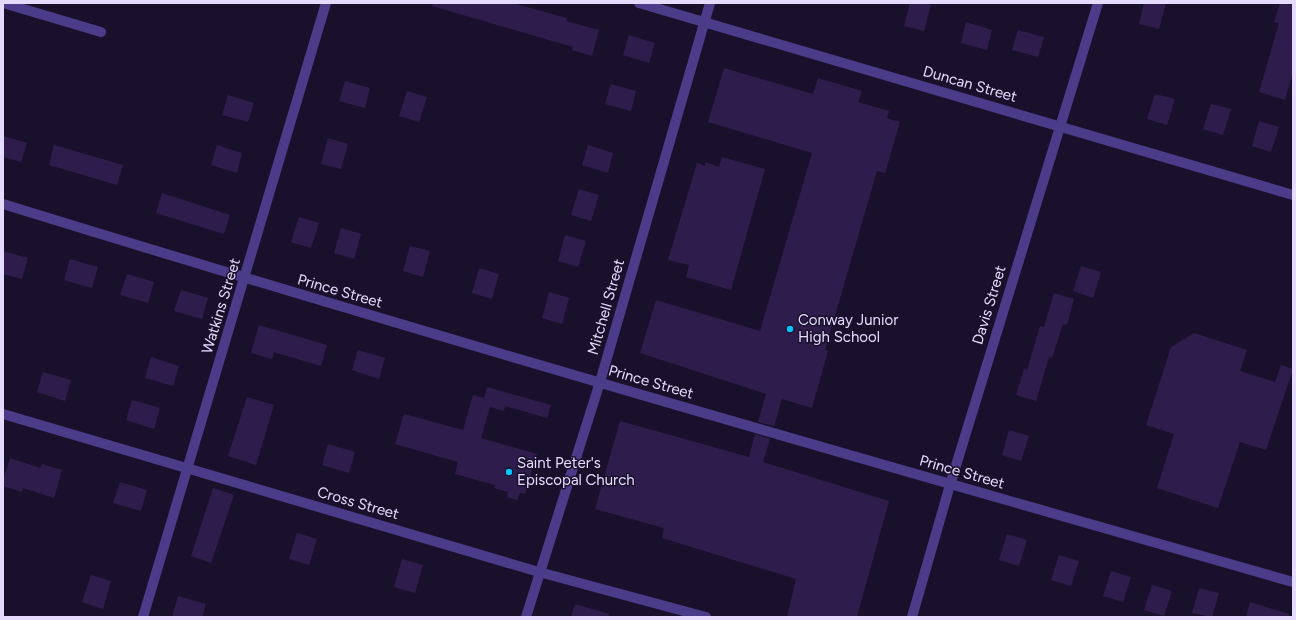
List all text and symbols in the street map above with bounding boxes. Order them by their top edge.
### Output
street label: Duncan Street [921,62,1019,106]
street label: Watkins Street [198,256,244,356]
street label: Mitchell Street [584,257,628,357]
street label: Davis Street [968,263,1010,347]
street label: Prince Street [295,270,385,312]
place label: Conway Junior High School [798,311,898,346]
marker: Conway Junior High School [785,324,795,334]
street label: Prince Street [606,361,696,403]
street label: Prince Street [917,451,1007,493]
place label: Saint Peter's Episcopal Church [517,454,635,489]
marker: Saint Peter's Episcopal Church [504,467,514,477]
street label: Cross Street [315,483,401,523]

